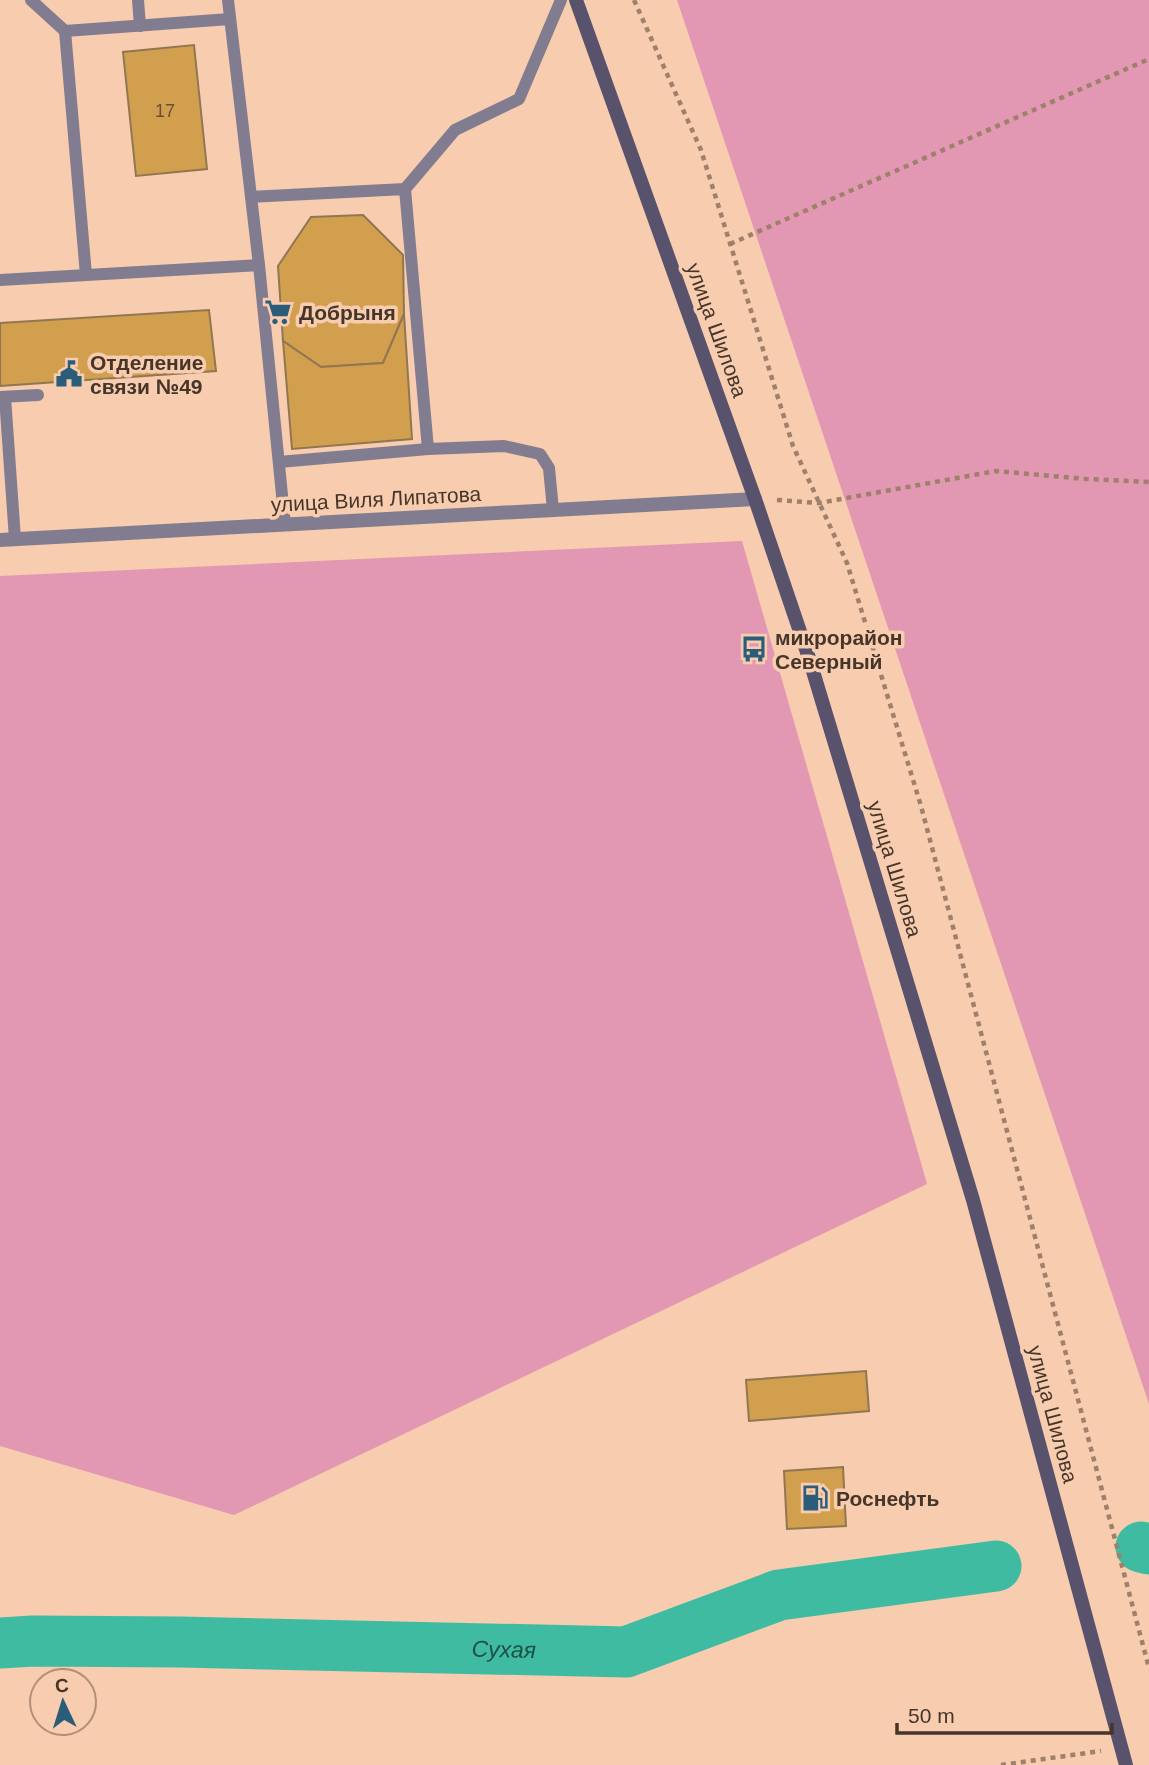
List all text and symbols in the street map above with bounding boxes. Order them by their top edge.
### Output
house number: 17 [155,101,175,121]
street label: улица Шилова [682,260,752,401]
supermarket icon: Добрыня [263,297,293,327]
place label: Добрыня [299,301,396,324]
place label: Отделение связи №49 [90,351,203,398]
public building icon: Отделение связи №49 [54,359,84,389]
street label: улица Виля Липатова [270,482,482,516]
place label: микрорайон Северный [775,626,903,673]
bus stop icon: микрорайон Северный [739,634,769,664]
street label: улица Шилова [863,798,927,940]
street label: улица Шилова [1024,1343,1082,1486]
fuel station icon: Роснефть [800,1483,830,1513]
place label: Роснефть [836,1487,939,1510]
water label: Сухая [471,1636,536,1663]
north arrow [28,1667,98,1737]
text: С [54,1675,70,1696]
scale bar [897,1692,1112,1736]
text: 50 m [908,1704,955,1727]

